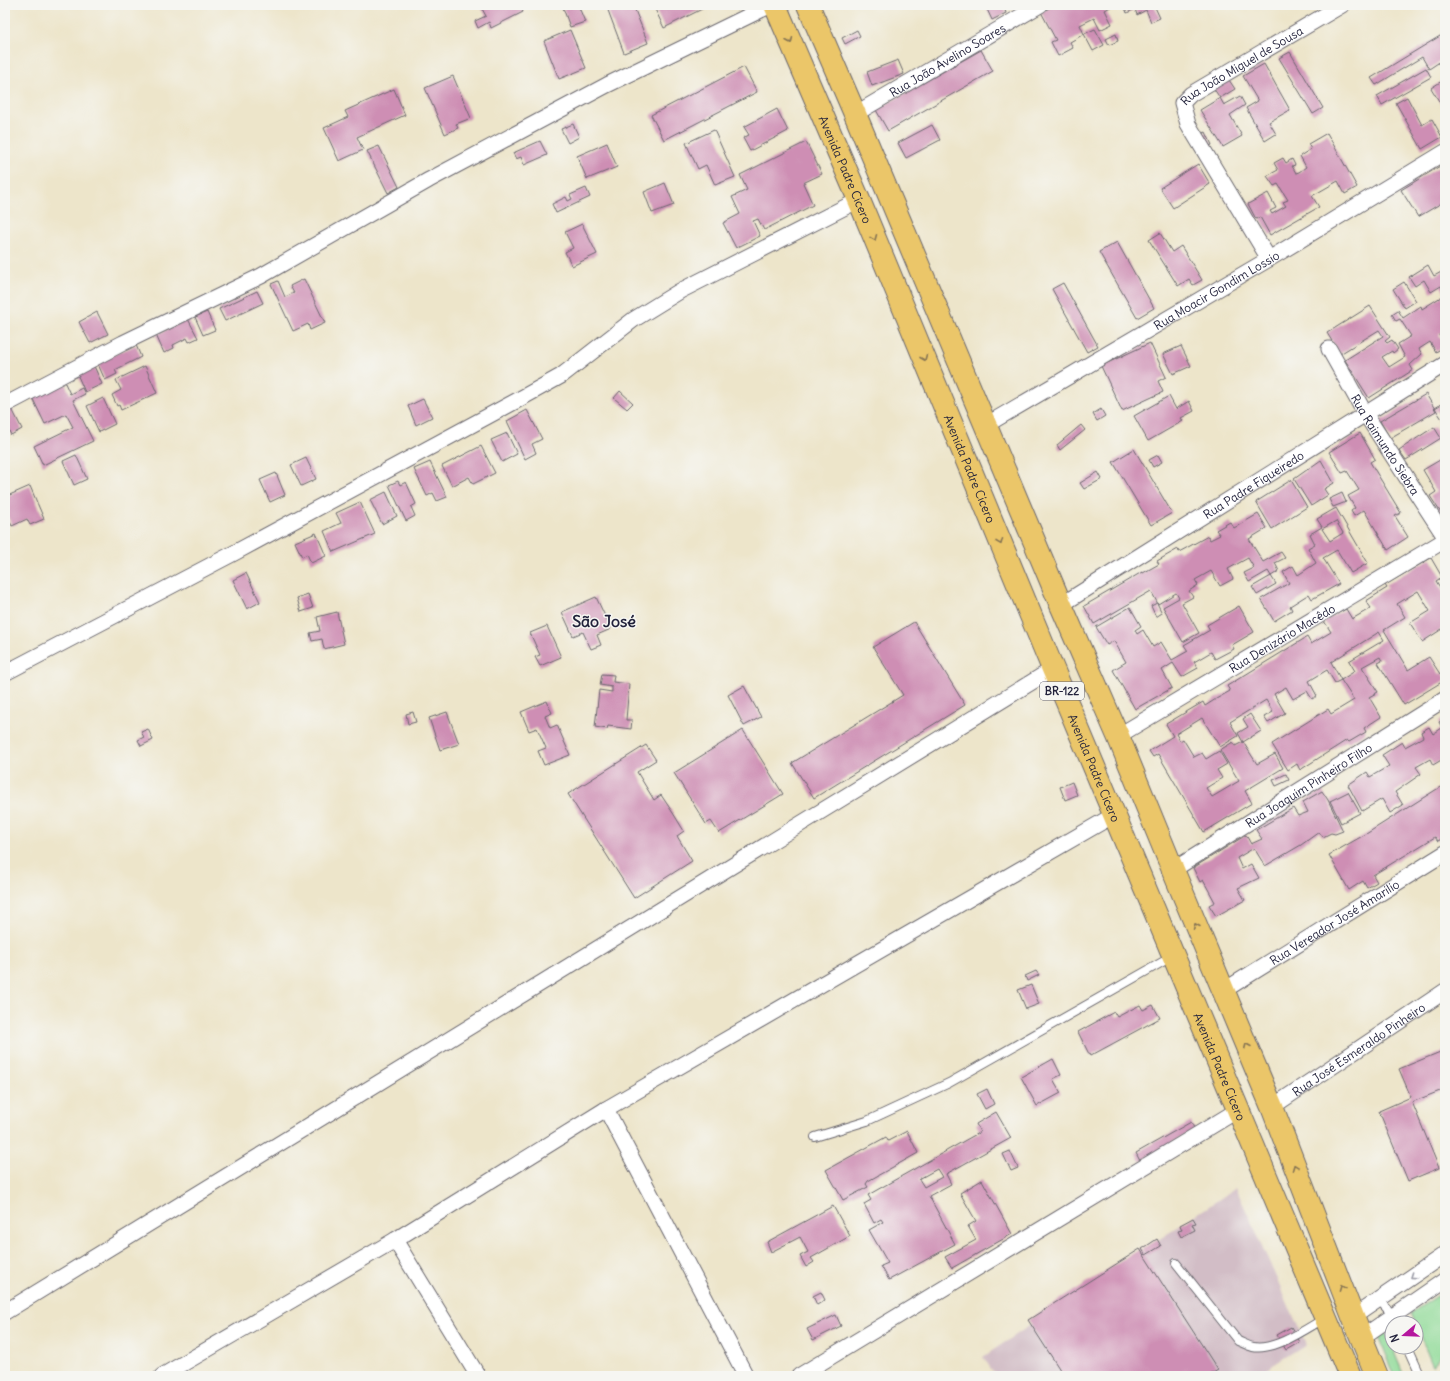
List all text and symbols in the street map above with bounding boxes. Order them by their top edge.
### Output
street label: Rua João Avelino Soares [886,20,1008,100]
street label: Rua João Miguel de Sousa [1177,22,1305,108]
one-way arrow [785,36,793,44]
street label: Avenida Padre Cícero [816,113,875,226]
one-way arrow [870,234,878,241]
street label: Rua Moacir Gondim Lossio [1151,247,1282,333]
one-way arrow [919,353,927,361]
street label: Rua Raimundo Siebra [1348,391,1423,498]
street label: Avenida Padre Cícero [941,412,999,525]
street label: Rua Padre Fiqueiredo [1200,447,1307,522]
one-way arrow [996,539,1004,546]
street label: Rua Denizário Macêdo [1226,600,1338,675]
district label: São José [572,611,636,631]
road number: BR-122 [1040,682,1084,700]
street label: Avenida Padre Cícero [1065,712,1124,824]
street label: Rua Joaquim Pinheiro Filho [1242,739,1375,830]
street label: Rua Vereador José Amarilio [1267,876,1402,968]
one-way arrow [1193,923,1201,930]
street label: Rua José Esmeraldo Pinheiro [1289,999,1428,1099]
street label: Avenida Padre Cícero [1191,1010,1249,1123]
one-way arrow [1243,1043,1251,1050]
one-way arrow [1291,1163,1299,1170]
one-way arrow [1410,1271,1417,1279]
one-way arrow [1338,1285,1346,1292]
north arrow [1384,1315,1424,1355]
text: N [1387,1332,1402,1344]

